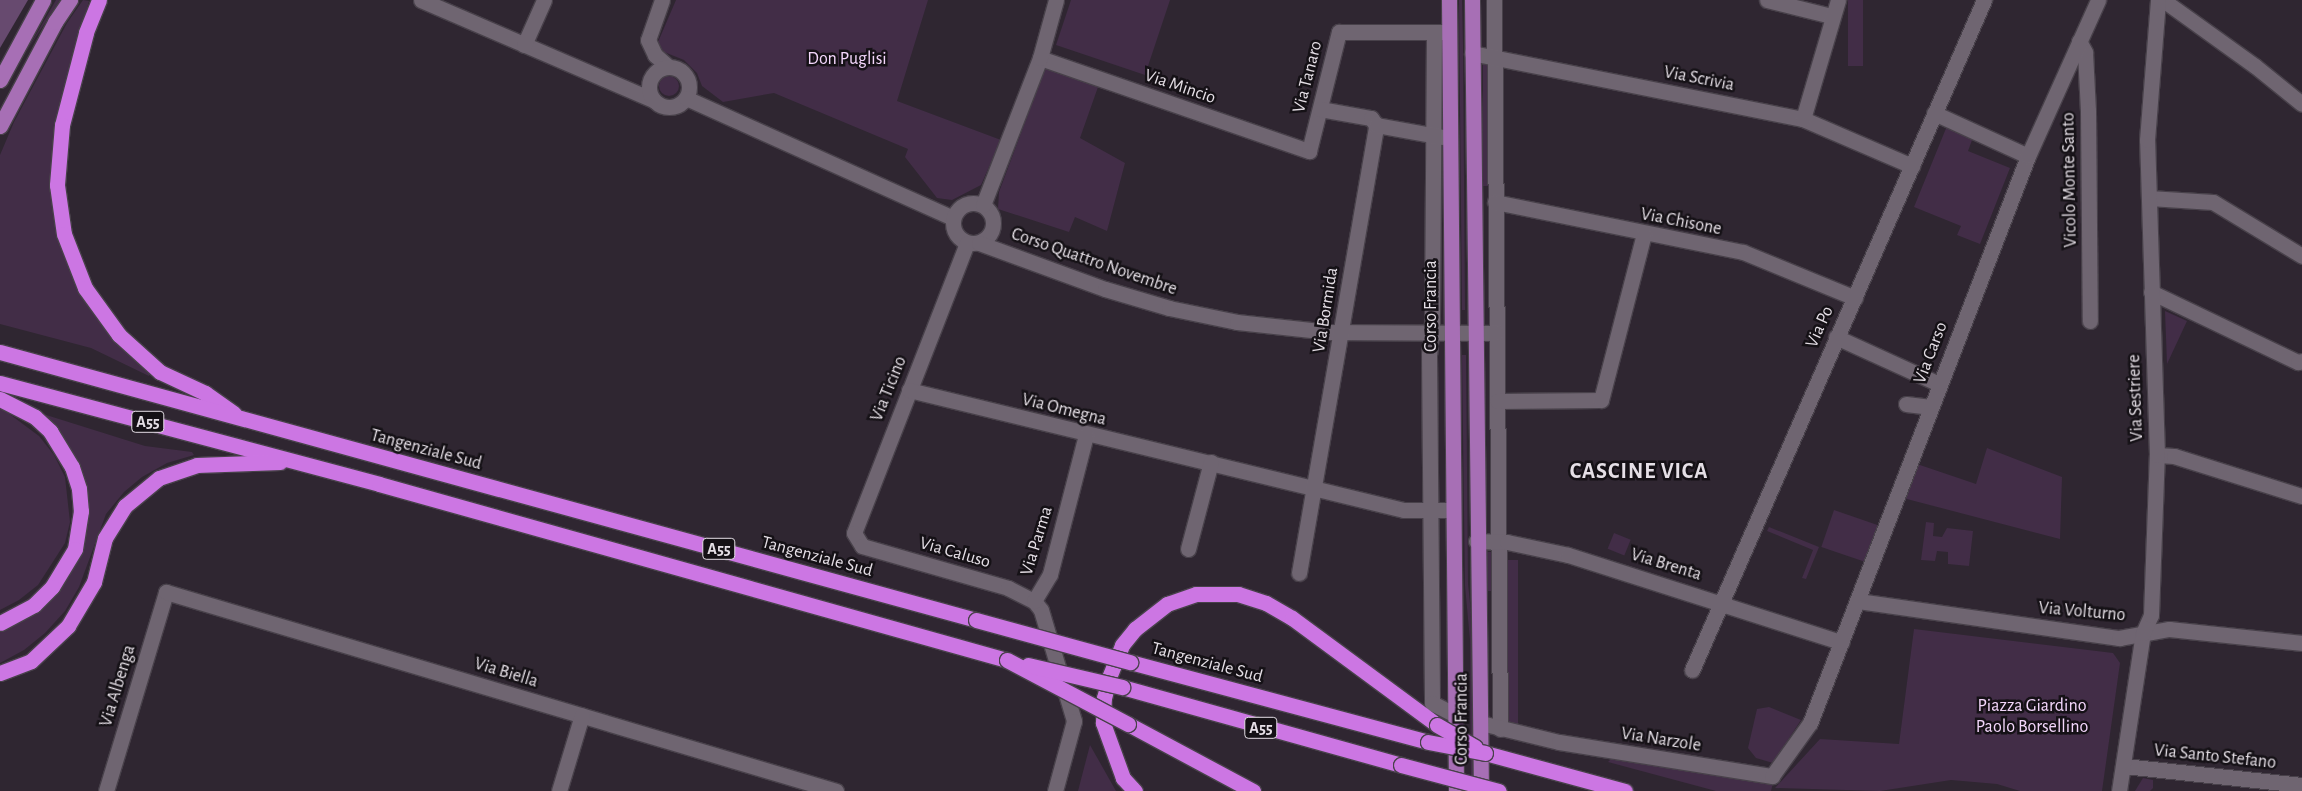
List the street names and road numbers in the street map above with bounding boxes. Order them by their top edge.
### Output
street label: Via Tanaro [1289,39,1327,115]
street label: Via Scrivia [1662,62,1736,96]
street label: Via Mincio [1142,65,1218,109]
street label: Vicolo Monte Santo [2058,112,2082,248]
street label: Via Chisone [1639,204,1723,240]
street label: Corso Quattro Novembre [1008,224,1180,300]
street label: Corso Francia [1420,260,1442,352]
street label: Via Bormida [1309,266,1343,354]
street label: Via Po [1801,303,1839,351]
street label: Via Carso [1909,319,1953,387]
street label: Via Ticino [866,353,912,425]
street label: Via Sestriere [2124,354,2148,442]
street label: Via Omegna [1020,389,1108,431]
road number: A55 [130,408,166,436]
street label: Tangenziale Sud [368,425,484,475]
street label: Via Parma [1016,504,1058,578]
street label: Tangenziale Sud [759,532,875,582]
street label: Via Caluso [917,533,993,573]
road number: A55 [702,536,736,562]
street label: Via Brenta [1628,544,1704,586]
street label: Via Volturno [2038,597,2126,627]
street label: Tangenziale Sud [1149,638,1265,688]
street label: Via Albenga [95,643,141,729]
street label: Via Biella [472,653,540,693]
street label: Corso Francia [1451,673,1473,765]
road number: A55 [1244,714,1278,741]
street label: Via Narzole [1620,723,1702,757]
street label: Via Santo Stefano [2153,740,2277,774]

